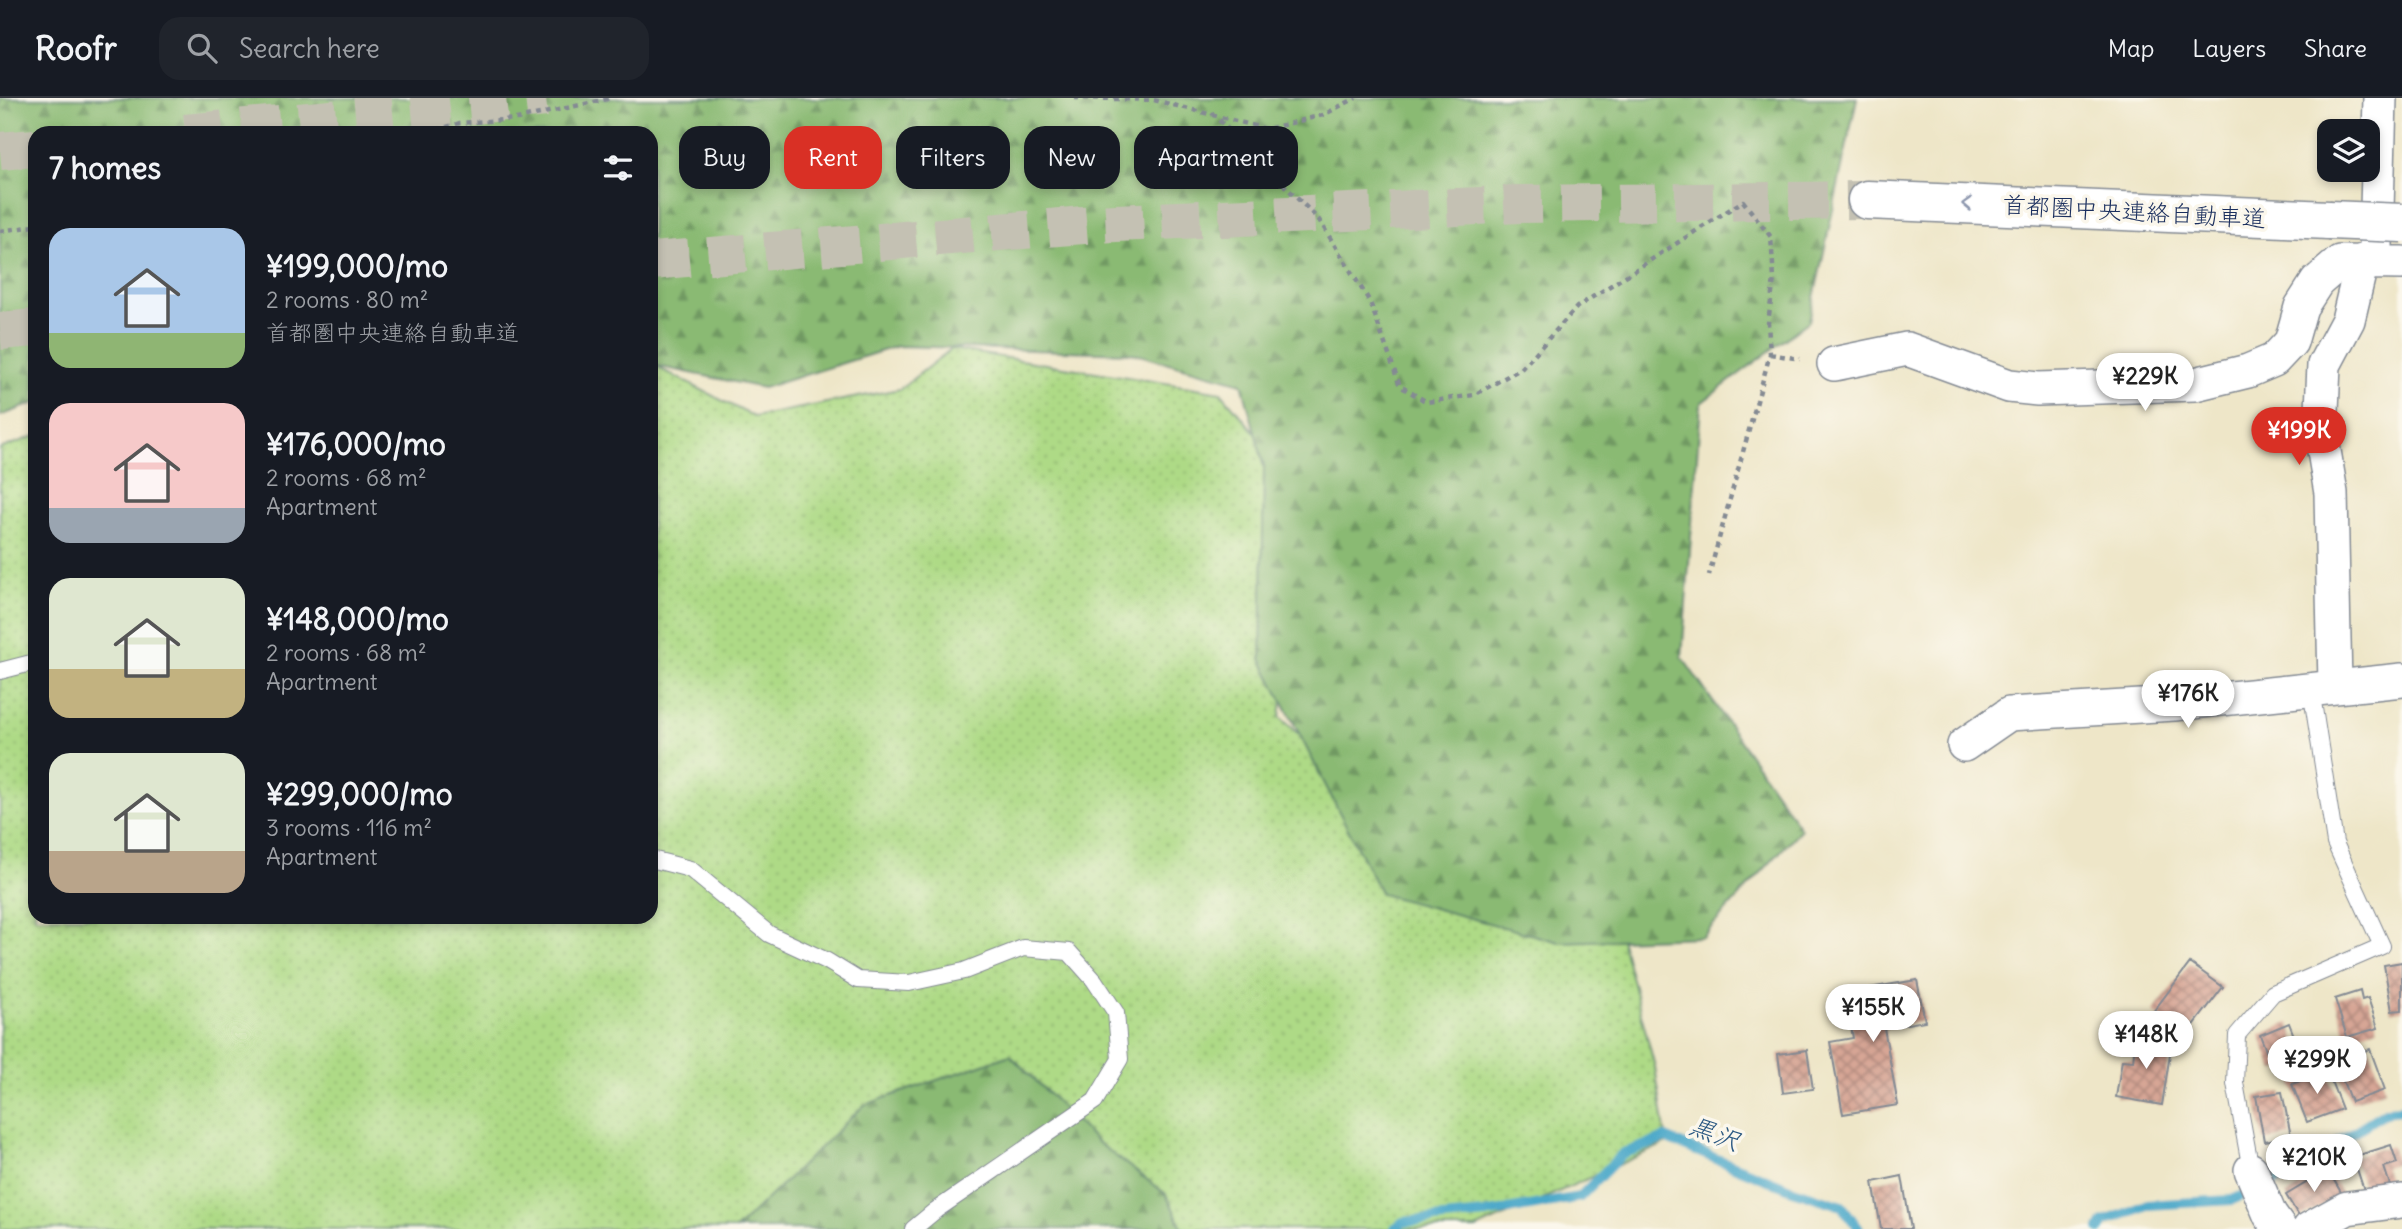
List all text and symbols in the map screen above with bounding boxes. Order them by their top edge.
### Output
search box [159,17,649,80]
text: Roofr [35,27,117,69]
icon: search [183,29,221,67]
text: Search here [239,32,380,65]
text: Map [2108,33,2154,63]
text: Layers [2192,33,2266,63]
text: Share [2304,33,2367,63]
map controls [2317,119,2380,182]
button: layers [2317,119,2380,182]
chip: Buy [679,126,770,189]
chip: Rent [784,126,882,189]
chip: Filters [896,126,1010,189]
chip: New [1024,126,1120,189]
chip: Apartment [1134,126,1298,189]
text: 7 homes [49,149,161,187]
icon: filters [599,149,637,187]
street label: 首都圏中央連絡自動車道 [2001,189,2267,233]
one-way arrow [1961,196,1972,211]
text: ¥199,000/mo [266,247,448,285]
icon: home [105,256,189,340]
text: 2 rooms · 80 m² [266,285,428,314]
text: 首都圏中央連絡自動車道 [266,318,519,347]
pin: ¥229K [2096,354,2194,413]
text: ¥229K [2112,361,2178,390]
pin: ¥199K [2250,408,2348,467]
text: ¥199K [2267,415,2331,444]
text: ¥176,000/mo [266,425,446,463]
icon: home [105,431,189,515]
text: 2 rooms · 68 m² [266,463,427,492]
text: Apartment [266,492,378,521]
text: ¥148,000/mo [266,600,449,638]
icon: home [105,606,189,690]
text: 2 rooms · 68 m² [266,638,427,667]
text: Apartment [266,667,378,696]
pin: ¥176K [2139,670,2237,730]
text: ¥176K [2157,678,2219,707]
text: ¥299,000/mo [266,775,453,813]
icon: home [105,781,189,865]
text: 3 rooms · 116 m² [266,813,432,842]
text: Apartment [266,842,378,871]
pin: ¥155K [1824,984,1922,1044]
text: ¥155K [1841,992,1905,1021]
pin: ¥148K [2097,1012,2195,1071]
text: ¥148K [2114,1019,2178,1048]
pin: ¥299K [2268,1037,2366,1096]
text: ¥299K [2284,1044,2350,1073]
water label: 黒沢 [1685,1108,1746,1158]
pin: ¥210K [2265,1134,2363,1194]
text: ¥210K [2282,1142,2346,1171]

